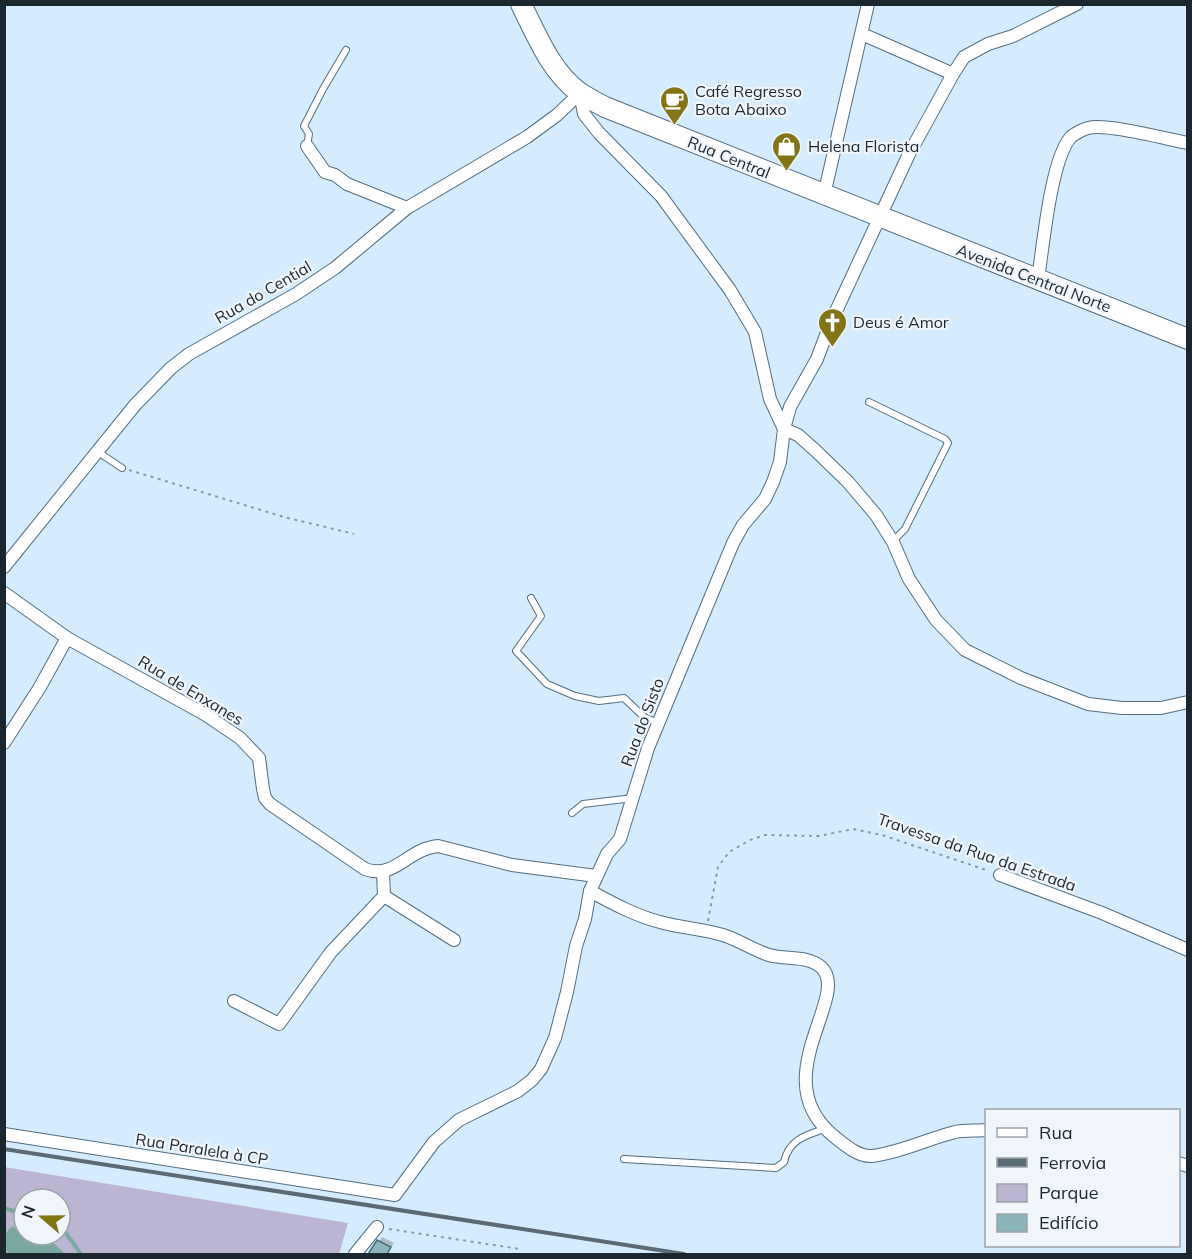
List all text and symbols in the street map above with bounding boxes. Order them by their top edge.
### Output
place label: Café Regresso Bota Abaixo [695,81,802,119]
cafe icon: Café Regresso Bota Abaixo [658,84,690,126]
shop icon: Helena Florista [771,130,803,172]
street label: Rua Central [685,131,773,183]
place label: Helena Florista [808,136,919,156]
street label: Avenida Central Norte [954,239,1114,317]
street label: Rua do Cential [211,256,315,328]
church icon: Deus é Amor [816,306,848,348]
place label: Deus é Amor [853,312,949,332]
street label: Rua de Enxanes [135,651,247,729]
street label: Rua do Sisto [616,675,668,769]
street label: Travessa da Rua da Estrada [875,809,1079,895]
legend [985,1109,1180,1247]
text: Rua [1039,1121,1073,1144]
street label: Rua Paralela à CP [134,1129,270,1169]
text: Ferrovia [1039,1151,1106,1174]
text: Parque [1039,1181,1098,1204]
north arrow [12,1187,72,1247]
text: N [16,1203,39,1221]
text: Edifício [1039,1211,1098,1234]

